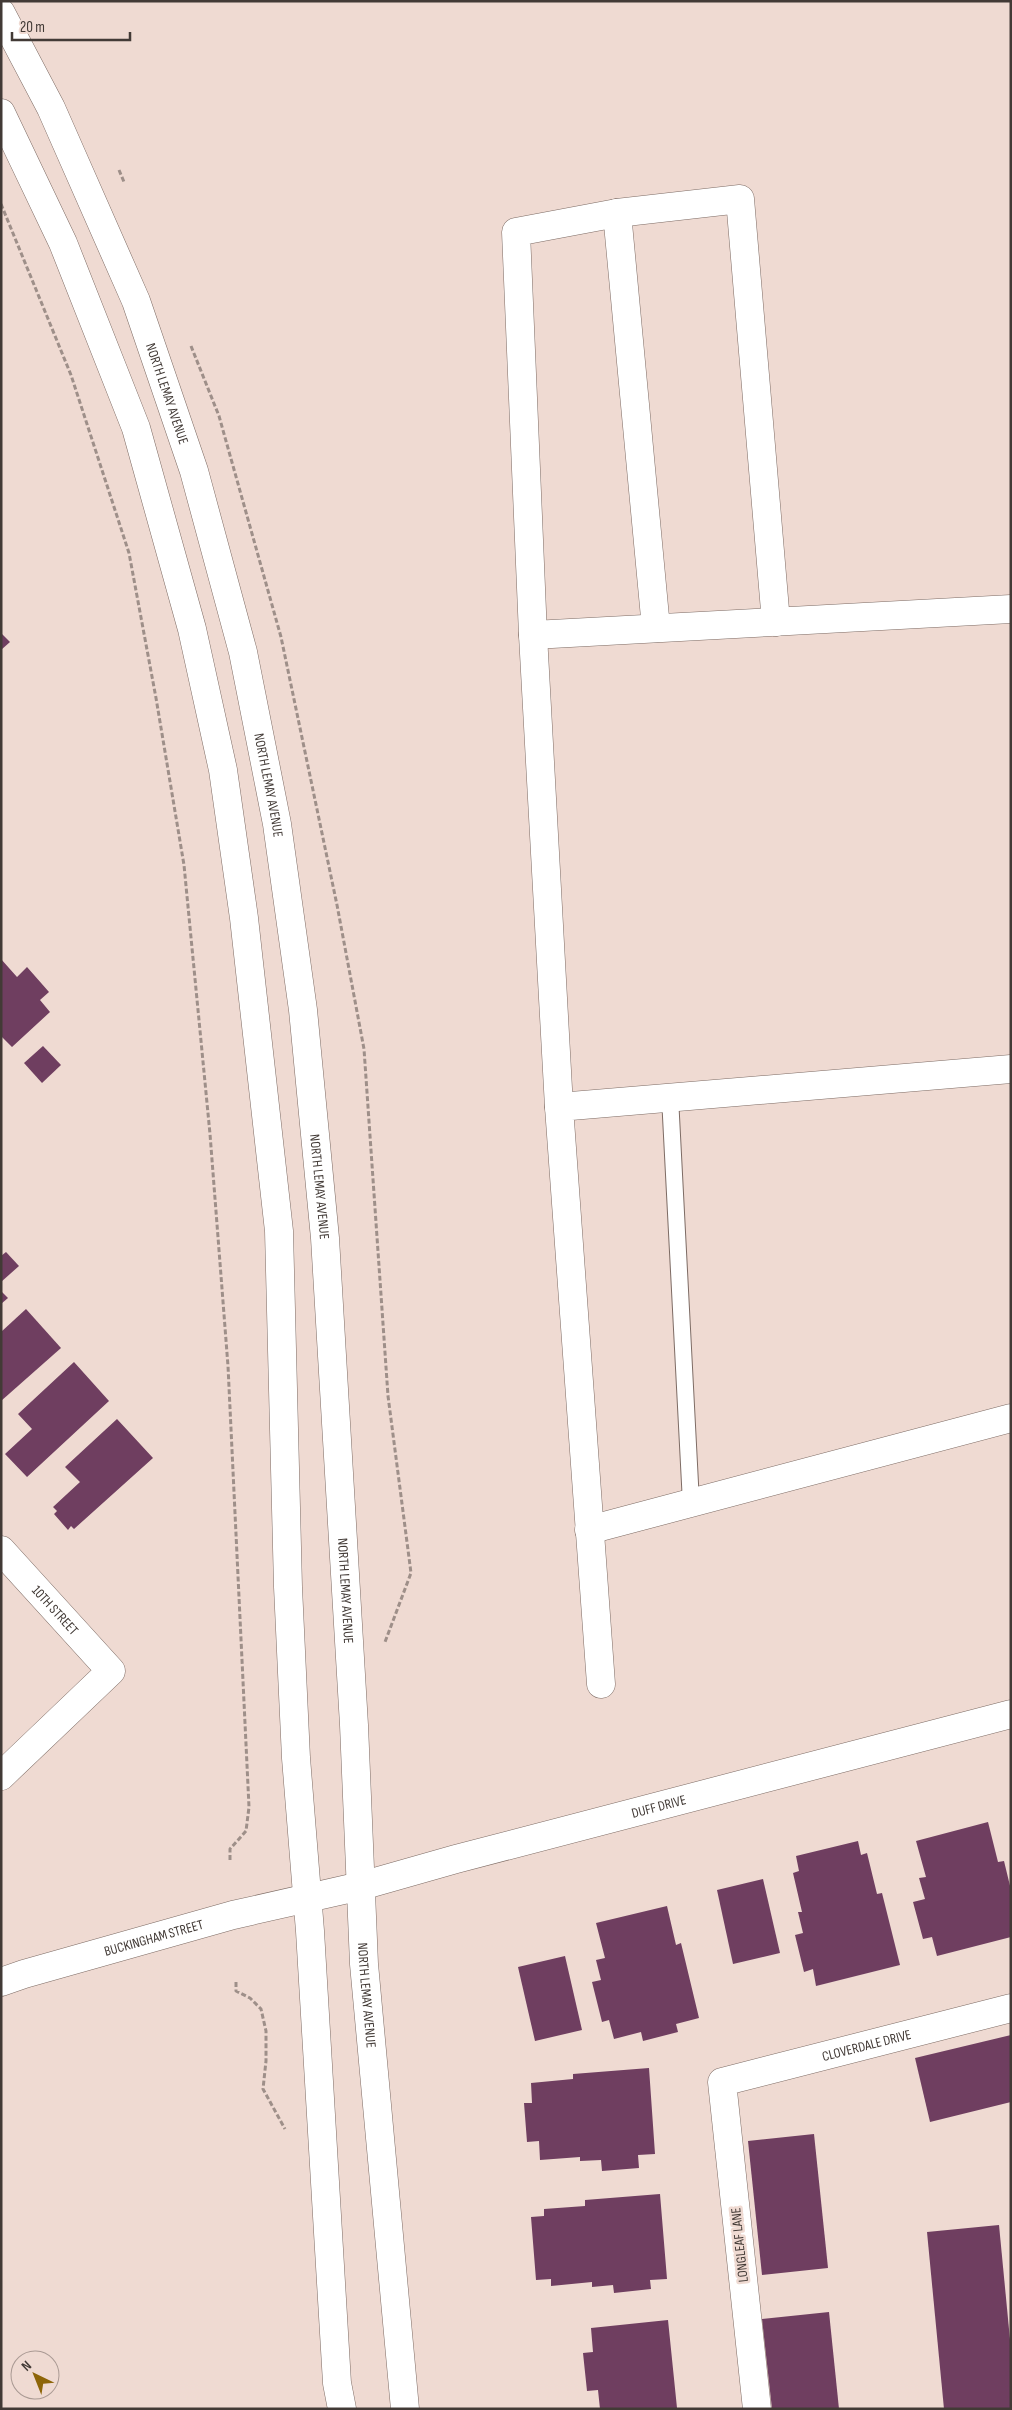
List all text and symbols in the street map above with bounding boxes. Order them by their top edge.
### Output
scale bar [12,10,130,42]
text: 20 m [20,18,45,37]
street label: NORTH LEMAY AVENUE [142,341,192,447]
street label: NORTH LEMAY AVENUE [250,732,287,838]
street label: NORTH LEMAY AVENUE [306,1133,333,1240]
street label: NORTH LEMAY AVENUE [334,1538,357,1644]
street label: 10TH STREET [28,1582,82,1639]
street label: DUFF DRIVE [630,1791,688,1822]
street label: BUCKINGHAM STREET [102,1916,206,1960]
street label: NORTH LEMAY AVENUE [354,1942,380,2049]
street label: CLOVERDALE DRIVE [820,2026,913,2065]
street label: LONGLEAF LANE [727,2207,752,2283]
north arrow [10,2350,60,2400]
text: N [18,2357,35,2375]

